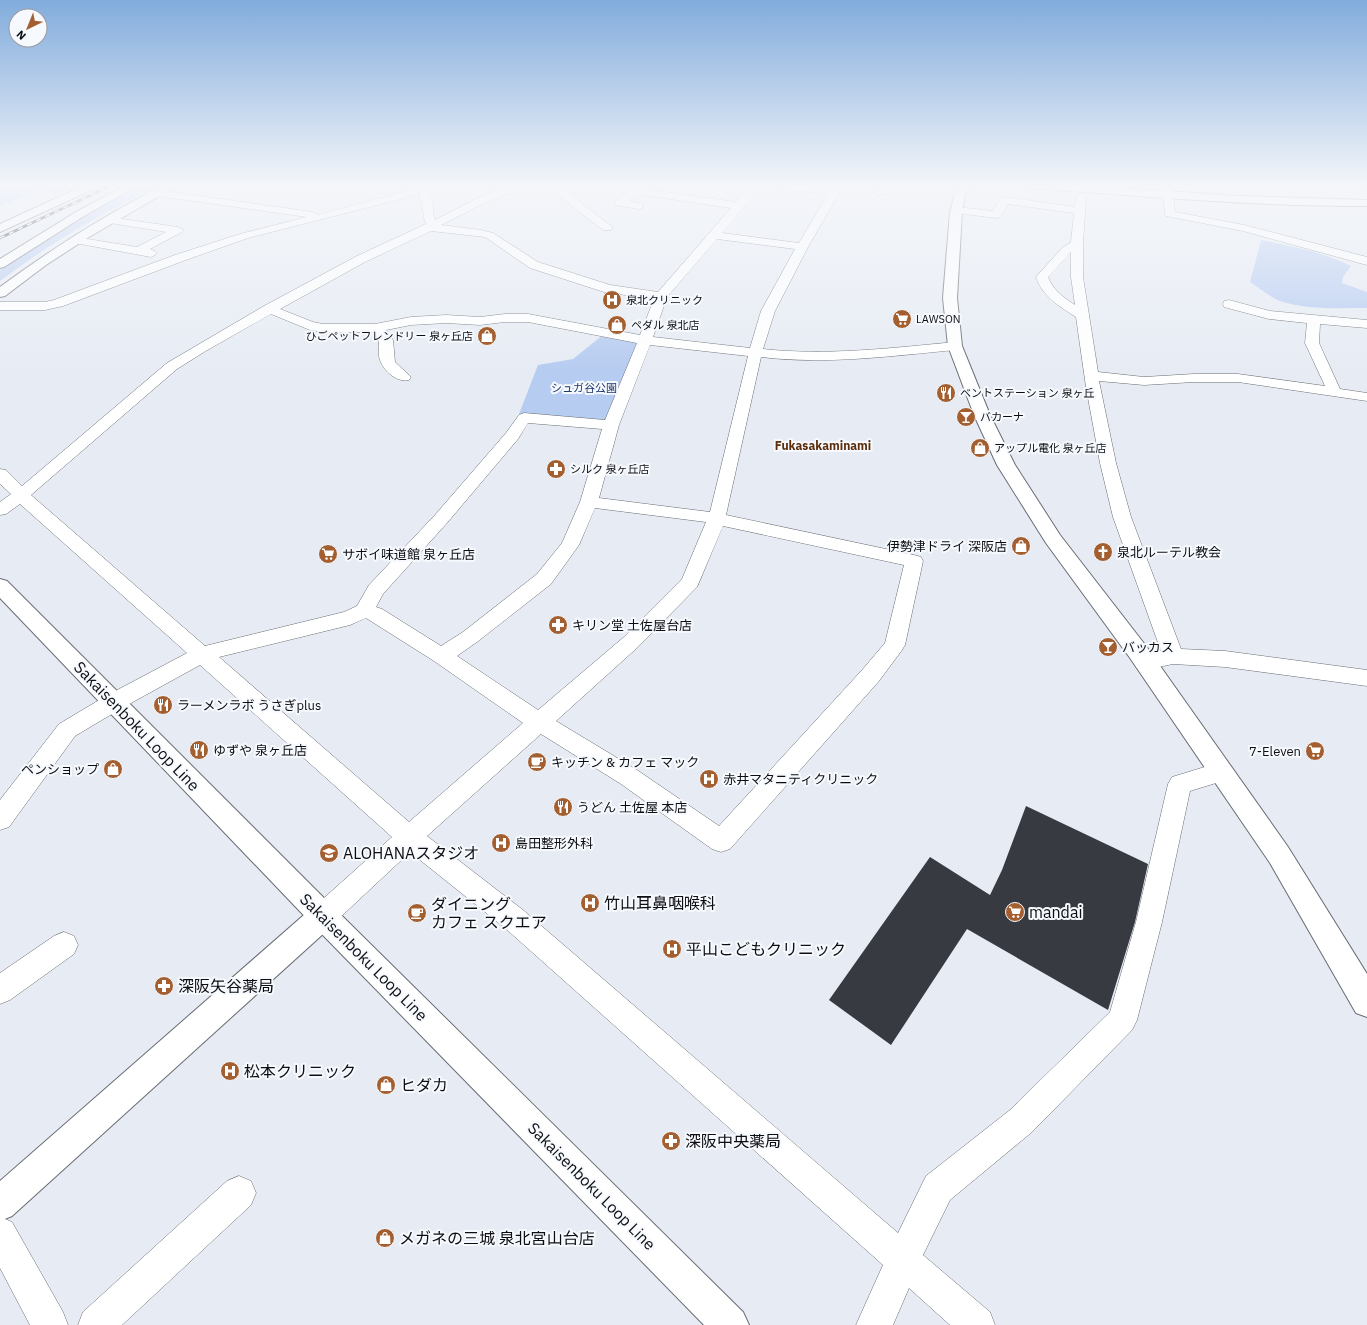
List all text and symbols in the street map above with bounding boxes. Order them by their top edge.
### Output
north arrow [8,8,48,48]
text: N [13,27,29,43]
hospital icon: 泉北クリニック [601,289,623,311]
place label: 泉北クリニック [626,293,703,307]
supermarket icon: LAWSON [891,308,913,330]
place label: LAWSON [916,312,960,326]
shop icon: ペダル 泉北店 [606,314,628,336]
place label: ペダル 泉北店 [631,318,700,332]
shop icon: ひごペットフレンドリー 泉ヶ丘店 [476,325,498,347]
place label: ひごペットフレンドリー 泉ヶ丘店 [305,329,473,343]
park label: シュガ谷公園 [551,381,617,395]
restaurant icon: ベントステーション 泉ヶ丘 [935,382,957,404]
place label: ベントステーション 泉ヶ丘 [960,386,1094,400]
bar icon: バカーナ [955,406,977,428]
place label: バカーナ [980,410,1024,424]
shop icon: アップル電化 泉ヶ丘店 [969,437,991,459]
district label: Fukasakaminami [775,438,871,453]
place label: アップル電化 泉ヶ丘店 [994,441,1107,455]
pharmacy icon: シルク 泉ヶ丘店 [545,458,567,480]
place label: シルク 泉ヶ丘店 [570,462,650,476]
shop icon: 伊勢津ドライ 深阪店 [1010,535,1032,557]
place label: 伊勢津ドライ 深阪店 [887,538,1007,555]
church icon: 泉北ルーテル教会 [1092,541,1114,563]
supermarket icon: サボイ味道館 泉ヶ丘店 [317,543,339,565]
place label: 泉北ルーテル教会 [1117,544,1221,561]
place label: サボイ味道館 泉ヶ丘店 [342,546,475,563]
pharmacy icon: キリン堂 土佐屋台店 [547,614,569,636]
place label: キリン堂 土佐屋台店 [572,617,692,634]
bar icon: バッカス [1097,636,1119,658]
place label: バッカス [1122,639,1174,656]
street label: Sakaisenboku Loop Line [70,657,204,795]
restaurant icon: ラーメンラボ うさぎplus [152,694,174,716]
place label: ラーメンラボ うさぎplus [177,697,321,714]
restaurant icon: ゆずや 泉ヶ丘店 [188,739,210,761]
supermarket icon: 7-Eleven [1304,740,1326,762]
place label: ゆずや 泉ヶ丘店 [213,742,307,759]
place label: 7-Eleven [1249,743,1301,760]
cafe icon: キッチン & カフェ マック [526,751,548,773]
place label: キッチン & カフェ マック [551,754,699,771]
shop icon: ペンショップ [102,758,124,780]
place label: ペンショップ [21,761,99,778]
hospital icon: 赤井マタニティクリニック [698,768,720,790]
place label: 赤井マタニティクリニック [723,771,878,788]
restaurant icon: うどん 土佐屋 本店 [552,796,574,818]
place label: うどん 土佐屋 本店 [577,799,687,816]
hospital icon: 島田整形外科 [490,832,512,854]
place label: 島田整形外科 [515,835,593,852]
school or university icon: ALOHANAスタジオ [318,842,340,864]
place label: ALOHANAスタジオ [343,843,479,863]
street label: Sakaisenboku Loop Line [296,889,432,1025]
hospital icon: 竹山耳鼻咽喉科 [579,892,601,914]
place label: 竹山耳鼻咽喉科 [604,893,716,913]
place label: ダイニング カフェ スクエア [431,894,547,932]
supermarket icon: mandai [1004,901,1026,923]
cafe icon: ダイニング カフェ スクエア [406,902,428,924]
place label: mandai [1029,902,1082,922]
hospital icon: 平山こどもクリニック [661,938,683,960]
place label: 平山こどもクリニック [686,939,846,959]
pharmacy icon: 深阪矢谷薬局 [153,975,175,997]
place label: 深阪矢谷薬局 [178,976,274,996]
hospital icon: 松本クリニック [219,1060,241,1082]
place label: 松本クリニック [244,1061,356,1081]
shop icon: ヒダカ [375,1074,397,1096]
place label: ヒダカ [400,1075,448,1095]
street label: Sakaisenboku Loop Line [524,1118,660,1254]
pharmacy icon: 深阪中央薬局 [660,1130,682,1152]
place label: 深阪中央薬局 [685,1131,781,1151]
shop icon: メガネの三城 泉北宮山台店 [374,1227,396,1249]
place label: メガネの三城 泉北宮山台店 [399,1228,595,1248]

